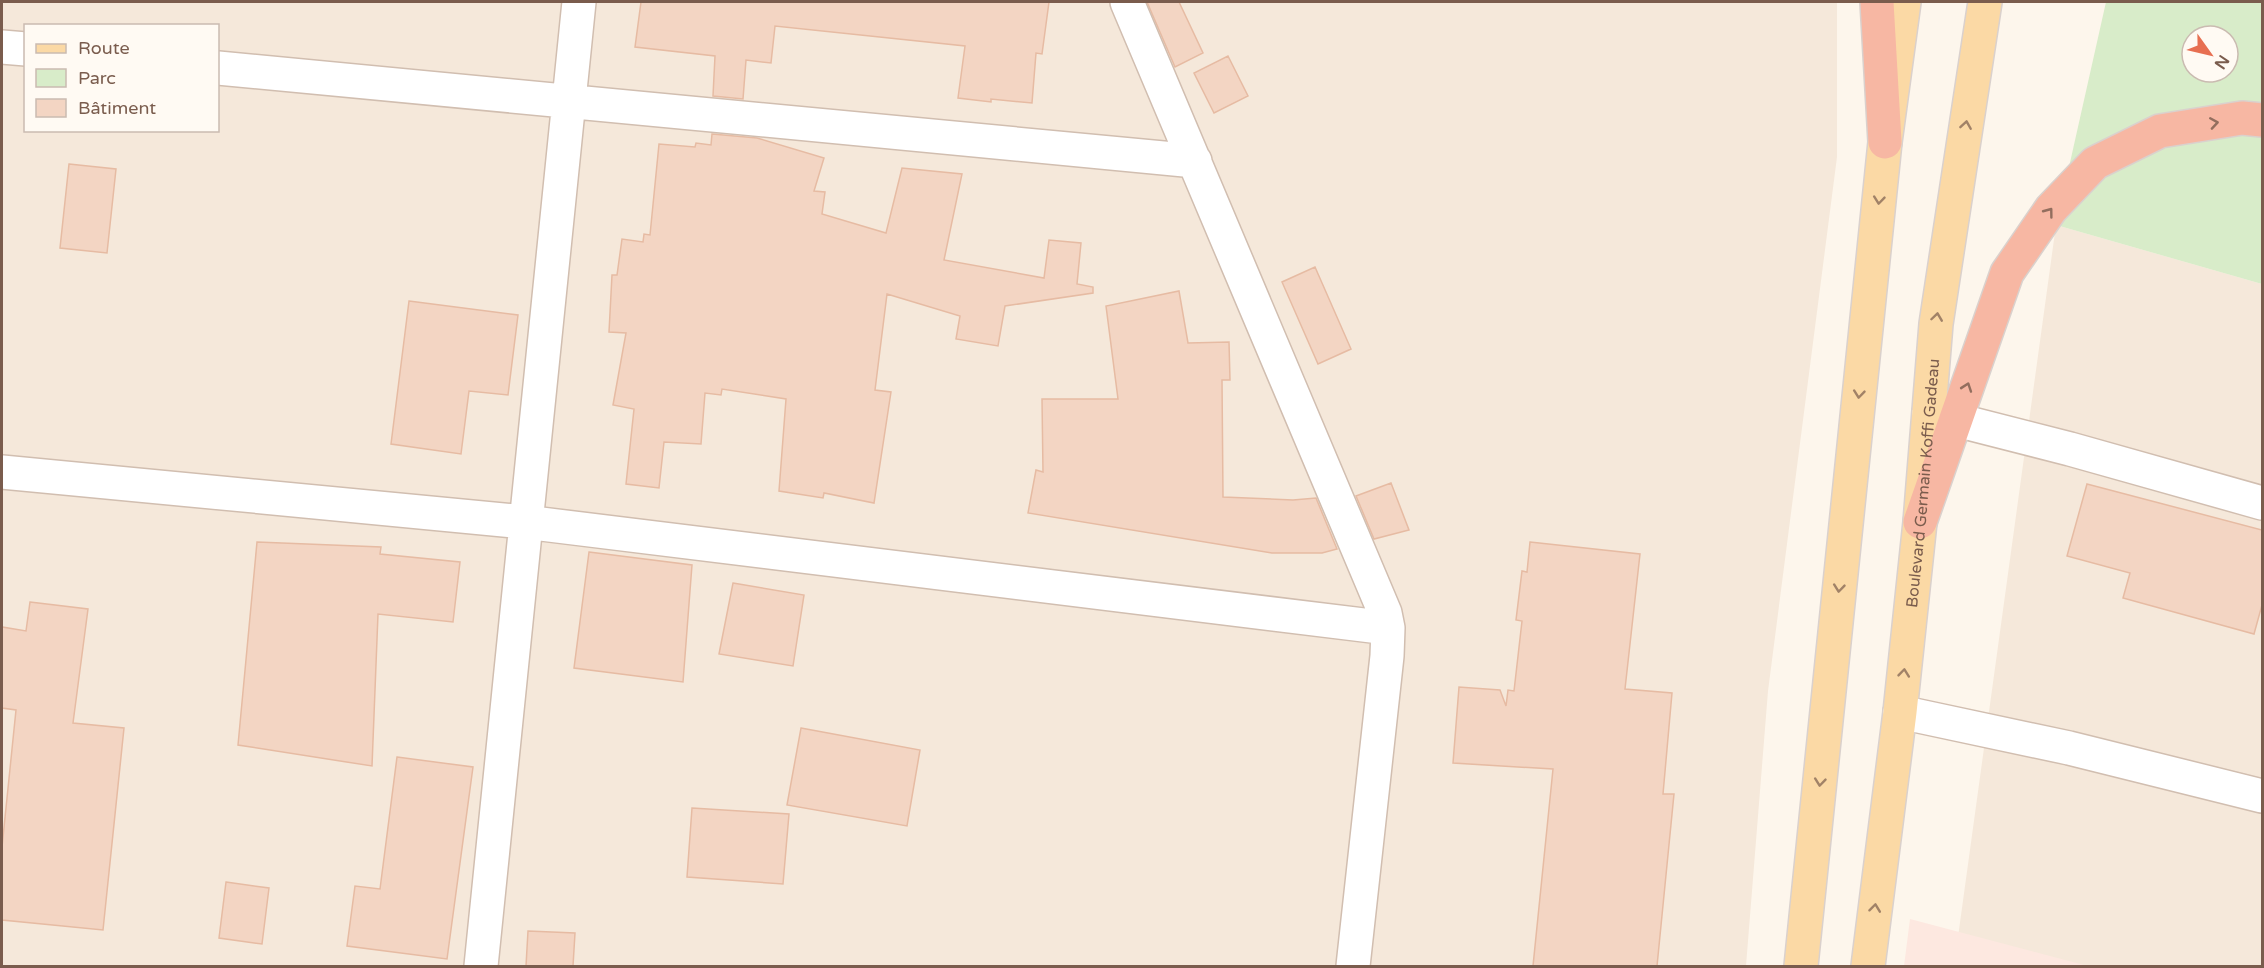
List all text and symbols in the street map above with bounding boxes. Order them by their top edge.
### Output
legend [24,24,219,132]
north arrow [2180,24,2240,84]
text: Route [78,37,130,59]
text: N [2210,51,2233,73]
text: Parc [78,67,116,89]
text: Bâtiment [78,97,156,119]
one-way arrow [2210,117,2219,129]
one-way arrow [1960,120,1972,129]
one-way arrow [1873,195,1886,205]
one-way arrow [2042,208,2053,219]
one-way arrow [1930,313,1942,322]
street label: Boulevard Germain Koffi Gadeau [1902,358,1944,609]
one-way arrow [1960,383,1973,393]
one-way arrow [1853,389,1866,399]
one-way arrow [1833,583,1846,593]
one-way arrow [1897,669,1910,678]
one-way arrow [1814,777,1827,787]
one-way arrow [1868,904,1880,913]

